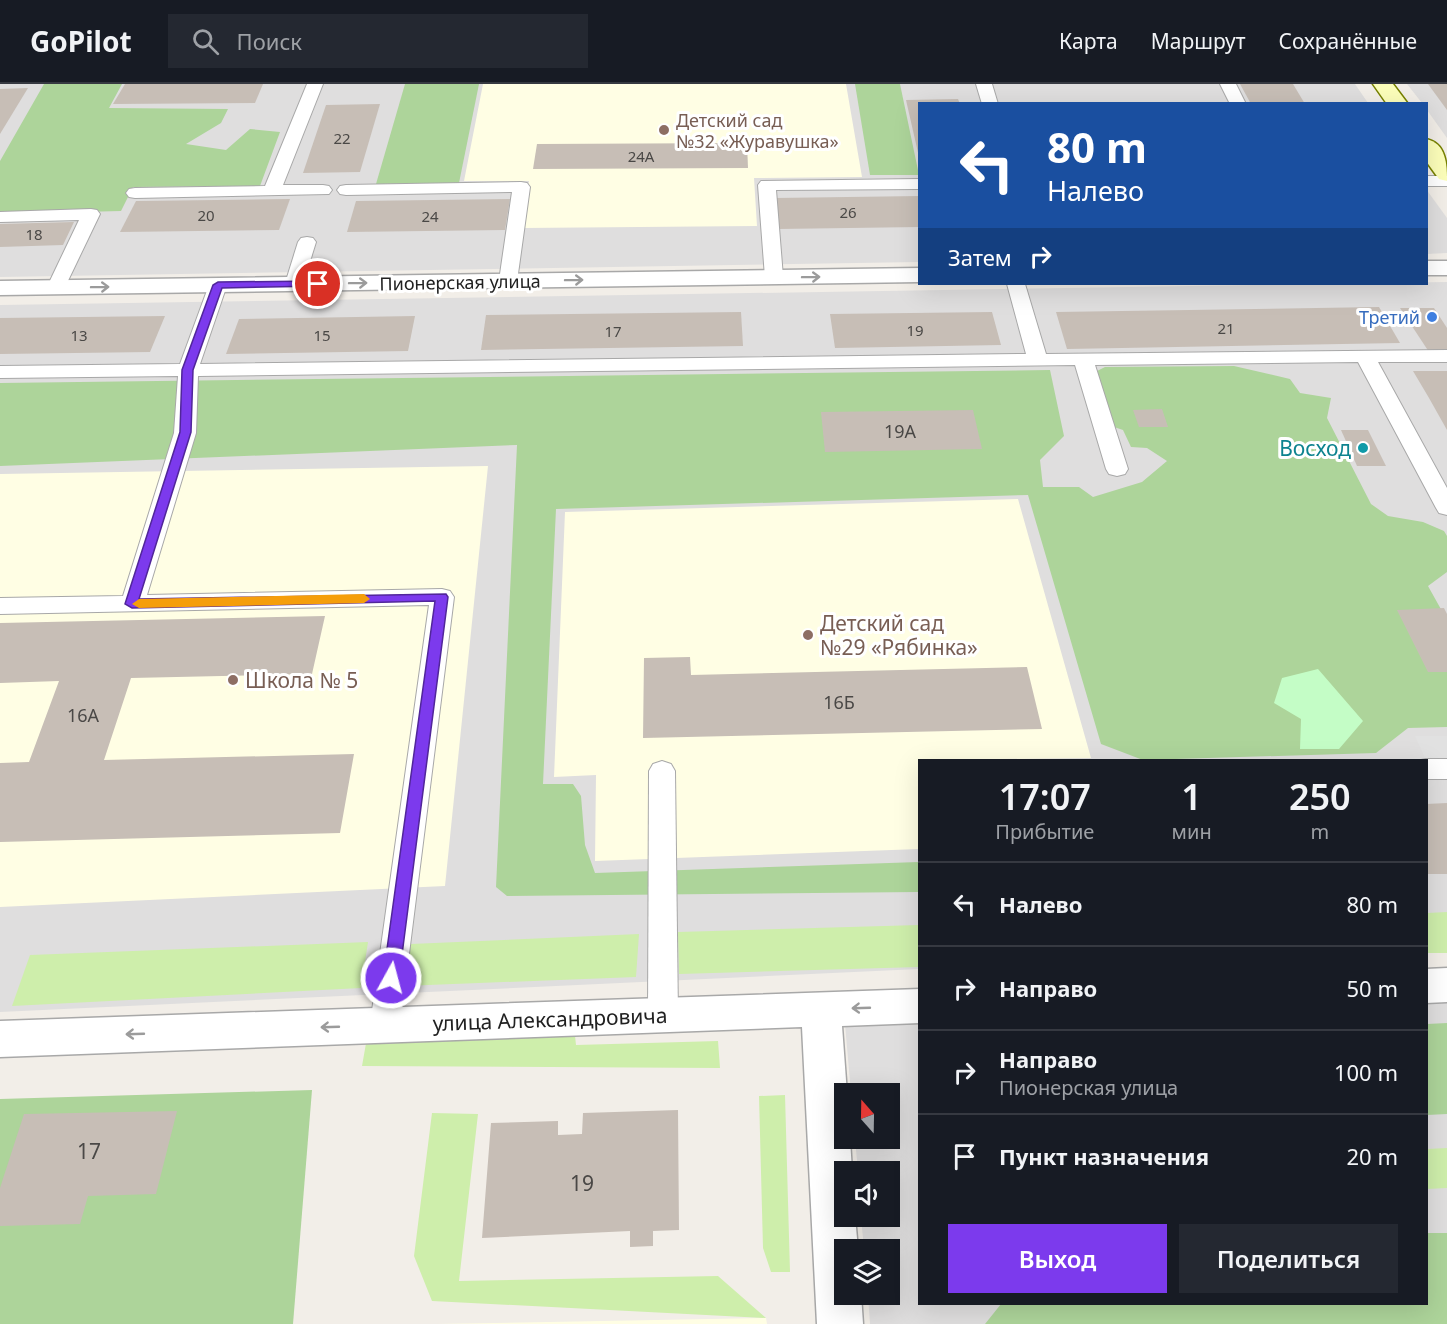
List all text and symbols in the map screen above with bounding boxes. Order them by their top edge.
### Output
search box [168,14,588,68]
text: GoPilot [30,22,132,60]
icon: search [189,25,222,58]
text: Поиск [237,26,302,56]
text: Карта [1059,27,1118,55]
text: Маршрут [1151,27,1246,55]
text: Сохранённые [1279,27,1417,55]
place label: Детский сад №32 «Журавушка» [676,108,839,153]
text: 80 m [1047,118,1147,175]
marker: Детский сад №32 «Журавушка» [657,123,671,137]
icon: left [948,126,1026,204]
house number: 22 [333,128,351,148]
house number: 24А [628,146,655,166]
text: Налево [1047,172,1144,209]
house number: 26 [839,202,857,222]
house number: 20 [197,205,215,225]
house number: 24 [421,206,439,226]
house number: 18 [25,224,43,244]
icon: right [1024,240,1057,273]
text: Затем [948,242,1012,272]
pin [292,258,343,309]
icon: arrive [301,267,334,300]
street label: Пионерская улица [379,269,541,295]
one-way arrow [801,271,821,283]
one-way arrow [564,274,584,286]
one-way arrow [348,277,368,289]
one-way arrow [90,281,110,293]
place label: Третий [1359,305,1420,329]
marker: Третий [1425,310,1439,324]
house number: 21 [1217,318,1235,338]
house number: 19 [906,320,924,340]
house number: 17 [604,321,622,341]
house number: 13 [70,325,88,345]
house number: 15 [313,325,331,345]
house number: 19А [884,419,917,443]
place label: Восход [1279,434,1351,462]
marker: Восход [1356,441,1370,455]
place label: Детский сад №29 «Рябинка» [820,609,978,661]
marker: Детский сад №29 «Рябинка» [801,628,815,642]
place label: Школа № 5 [245,666,358,694]
marker: Школа № 5 [226,673,240,687]
house number: 16Б [823,690,855,714]
house number: 16А [67,703,100,727]
text: 17:07 [999,772,1091,821]
text: 1 [1181,772,1202,821]
text: 250 [1289,772,1351,821]
text: Прибытие [995,818,1094,845]
text: мин [1172,818,1212,845]
text: m [1310,818,1329,845]
icon: left [948,888,981,921]
text: Налево [999,889,1082,919]
text: 80 m [1347,889,1398,919]
position arrow [359,946,423,1010]
icon: right [948,972,981,1005]
text: Направо [999,973,1097,1003]
text: 50 m [1347,973,1398,1003]
street label: улица Александровича [432,1001,668,1037]
one-way arrow [852,1003,872,1014]
one-way arrow [321,1021,341,1032]
one-way arrow [126,1028,146,1039]
text: Направо [999,1044,1097,1074]
icon: right [948,1056,981,1089]
text: 100 m [1334,1057,1398,1087]
text: Пионерская улица [999,1074,1178,1101]
north arrow [834,1083,900,1149]
map controls [834,1083,900,1305]
house number: 17 [77,1137,101,1165]
icon: arrive [948,1140,981,1173]
text: Пункт назначения [999,1141,1209,1171]
text: 20 m [1347,1141,1398,1171]
button: sound [834,1161,900,1227]
house number: 19 [570,1169,594,1197]
button: Выход [948,1224,1167,1293]
button: Поделиться [1179,1224,1398,1293]
button: layers [834,1239,900,1305]

